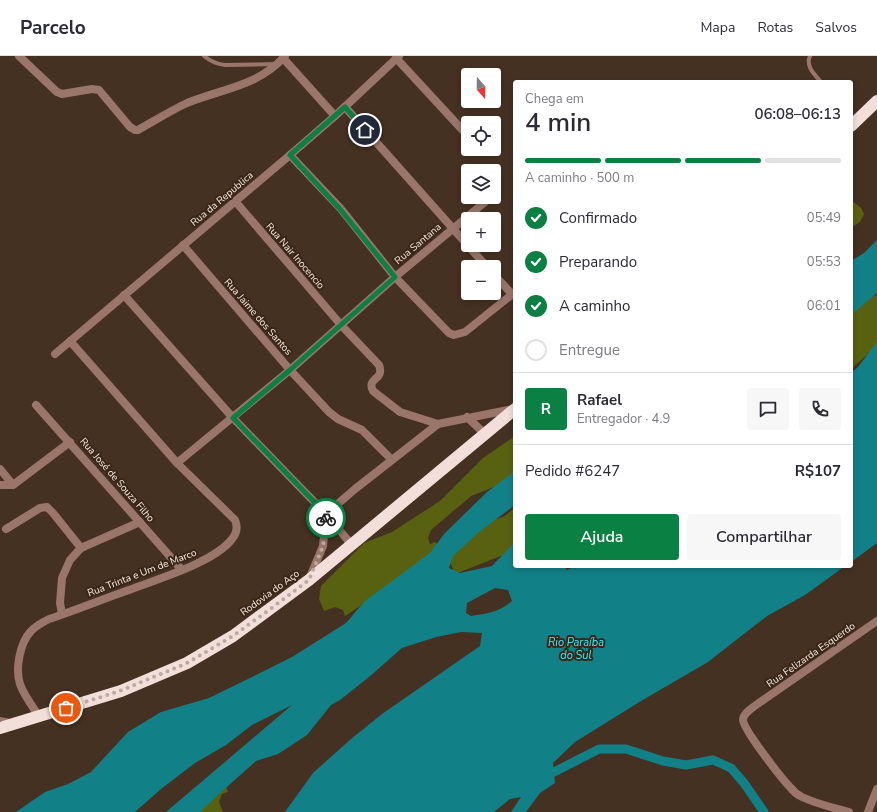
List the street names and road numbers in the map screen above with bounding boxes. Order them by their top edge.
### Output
street label: Rua da Republica [188,168,256,230]
street label: Rua Nair Inocencio [262,220,328,292]
street label: Rua Santana [392,220,444,268]
street label: Rua Jaime dos Santos [221,276,295,358]
street label: Rua José de Souza Filho [77,435,158,525]
street label: Rua Trinta e Um de Marco [85,546,199,600]
street label: Rodovia do Aço [238,566,303,619]
street label: Rua Felizarda Esquerdo [764,619,859,691]

